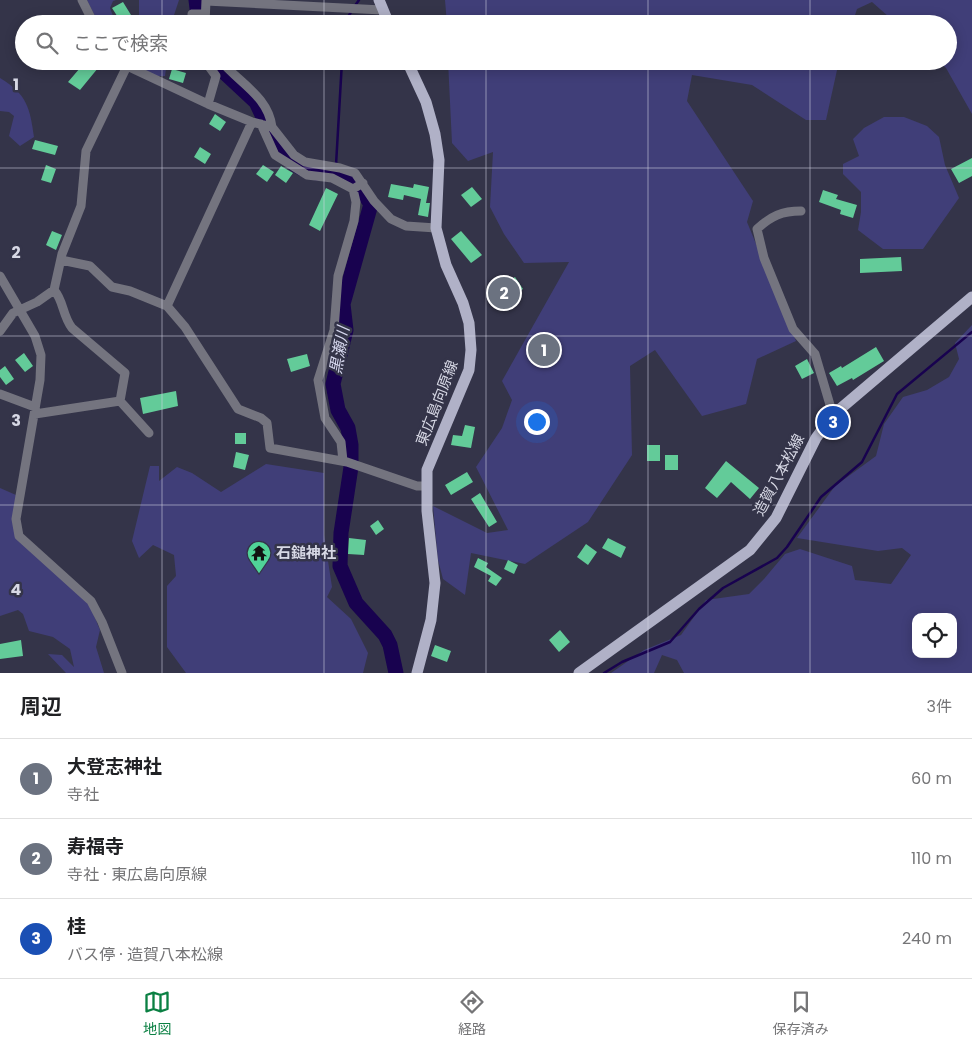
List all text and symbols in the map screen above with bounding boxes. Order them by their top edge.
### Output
search box [15,15,957,70]
icon: search [33,29,61,57]
text: ここで検索 [73,30,168,57]
text: 1 [13,73,19,96]
text: 2 [11,241,21,264]
pin: 2 [488,274,520,312]
water label: 黒瀬川 [324,322,355,376]
pin: 1 [528,331,560,369]
street label: 東広島向原線 [411,357,462,449]
pin: 3 [817,403,849,441]
text: 3 [11,409,21,432]
your location [524,409,550,435]
street label: 造賀八本松線 [748,430,809,519]
temple icon: 石鎚神社 [246,540,272,574]
place label: 石鎚神社 [276,542,336,563]
text: 4 [11,578,22,601]
map controls [912,613,957,658]
button: locate [912,613,957,658]
text: 周辺 [20,692,62,721]
text: 3件 [927,695,952,718]
text: 大登志神社 [67,753,162,780]
text: 1 [33,767,39,790]
text: 60 m [911,767,952,790]
text: 寺社 [67,783,99,806]
text: 寿福寺 [67,833,124,860]
text: 2 [31,847,41,870]
text: 110 m [911,847,952,870]
text: 寺社 · 東広島向原線 [67,863,207,886]
text: 桂 [67,913,86,940]
text: 3 [31,927,41,950]
text: 240 m [902,927,952,950]
text: バス停 · 造賀八本松線 [67,943,223,966]
tab: 地図 [143,988,171,1040]
tab: 経路 [458,988,486,1040]
tab: 保存済み [773,988,829,1040]

